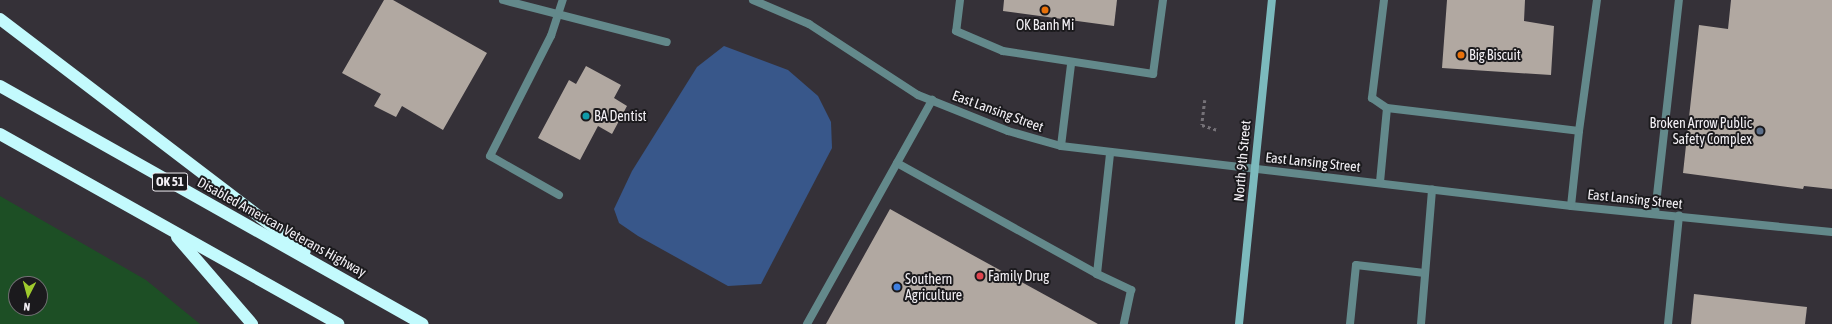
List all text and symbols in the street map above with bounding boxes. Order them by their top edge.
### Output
marker: OK Banh Mi [1040,5,1050,15]
place label: OK Banh Mi [1016,17,1074,33]
place label: Big Biscuit [1469,47,1521,63]
marker: Big Biscuit [1456,50,1466,60]
street label: East Lansing Street [950,87,1046,135]
place label: BA Dentist [594,108,647,124]
marker: BA Dentist [581,111,591,121]
place label: Broken Arrow Public Safety Complex [1650,115,1752,148]
street label: North 9th Street [1230,120,1254,202]
marker: Broken Arrow Public Safety Complex [1755,126,1765,136]
street label: East Lansing Street [1265,149,1361,175]
road number: OK 51 [152,171,188,193]
street label: Disabled American Veterans Highway [195,174,369,280]
street label: East Lansing Street [1587,186,1683,212]
place label: Family Drug [988,268,1049,284]
place label: Southern Agriculture [905,271,962,304]
marker: Family Drug [975,271,985,281]
north arrow [8,276,48,316]
marker: Southern Agriculture [892,282,902,292]
text: N [23,301,31,313]

